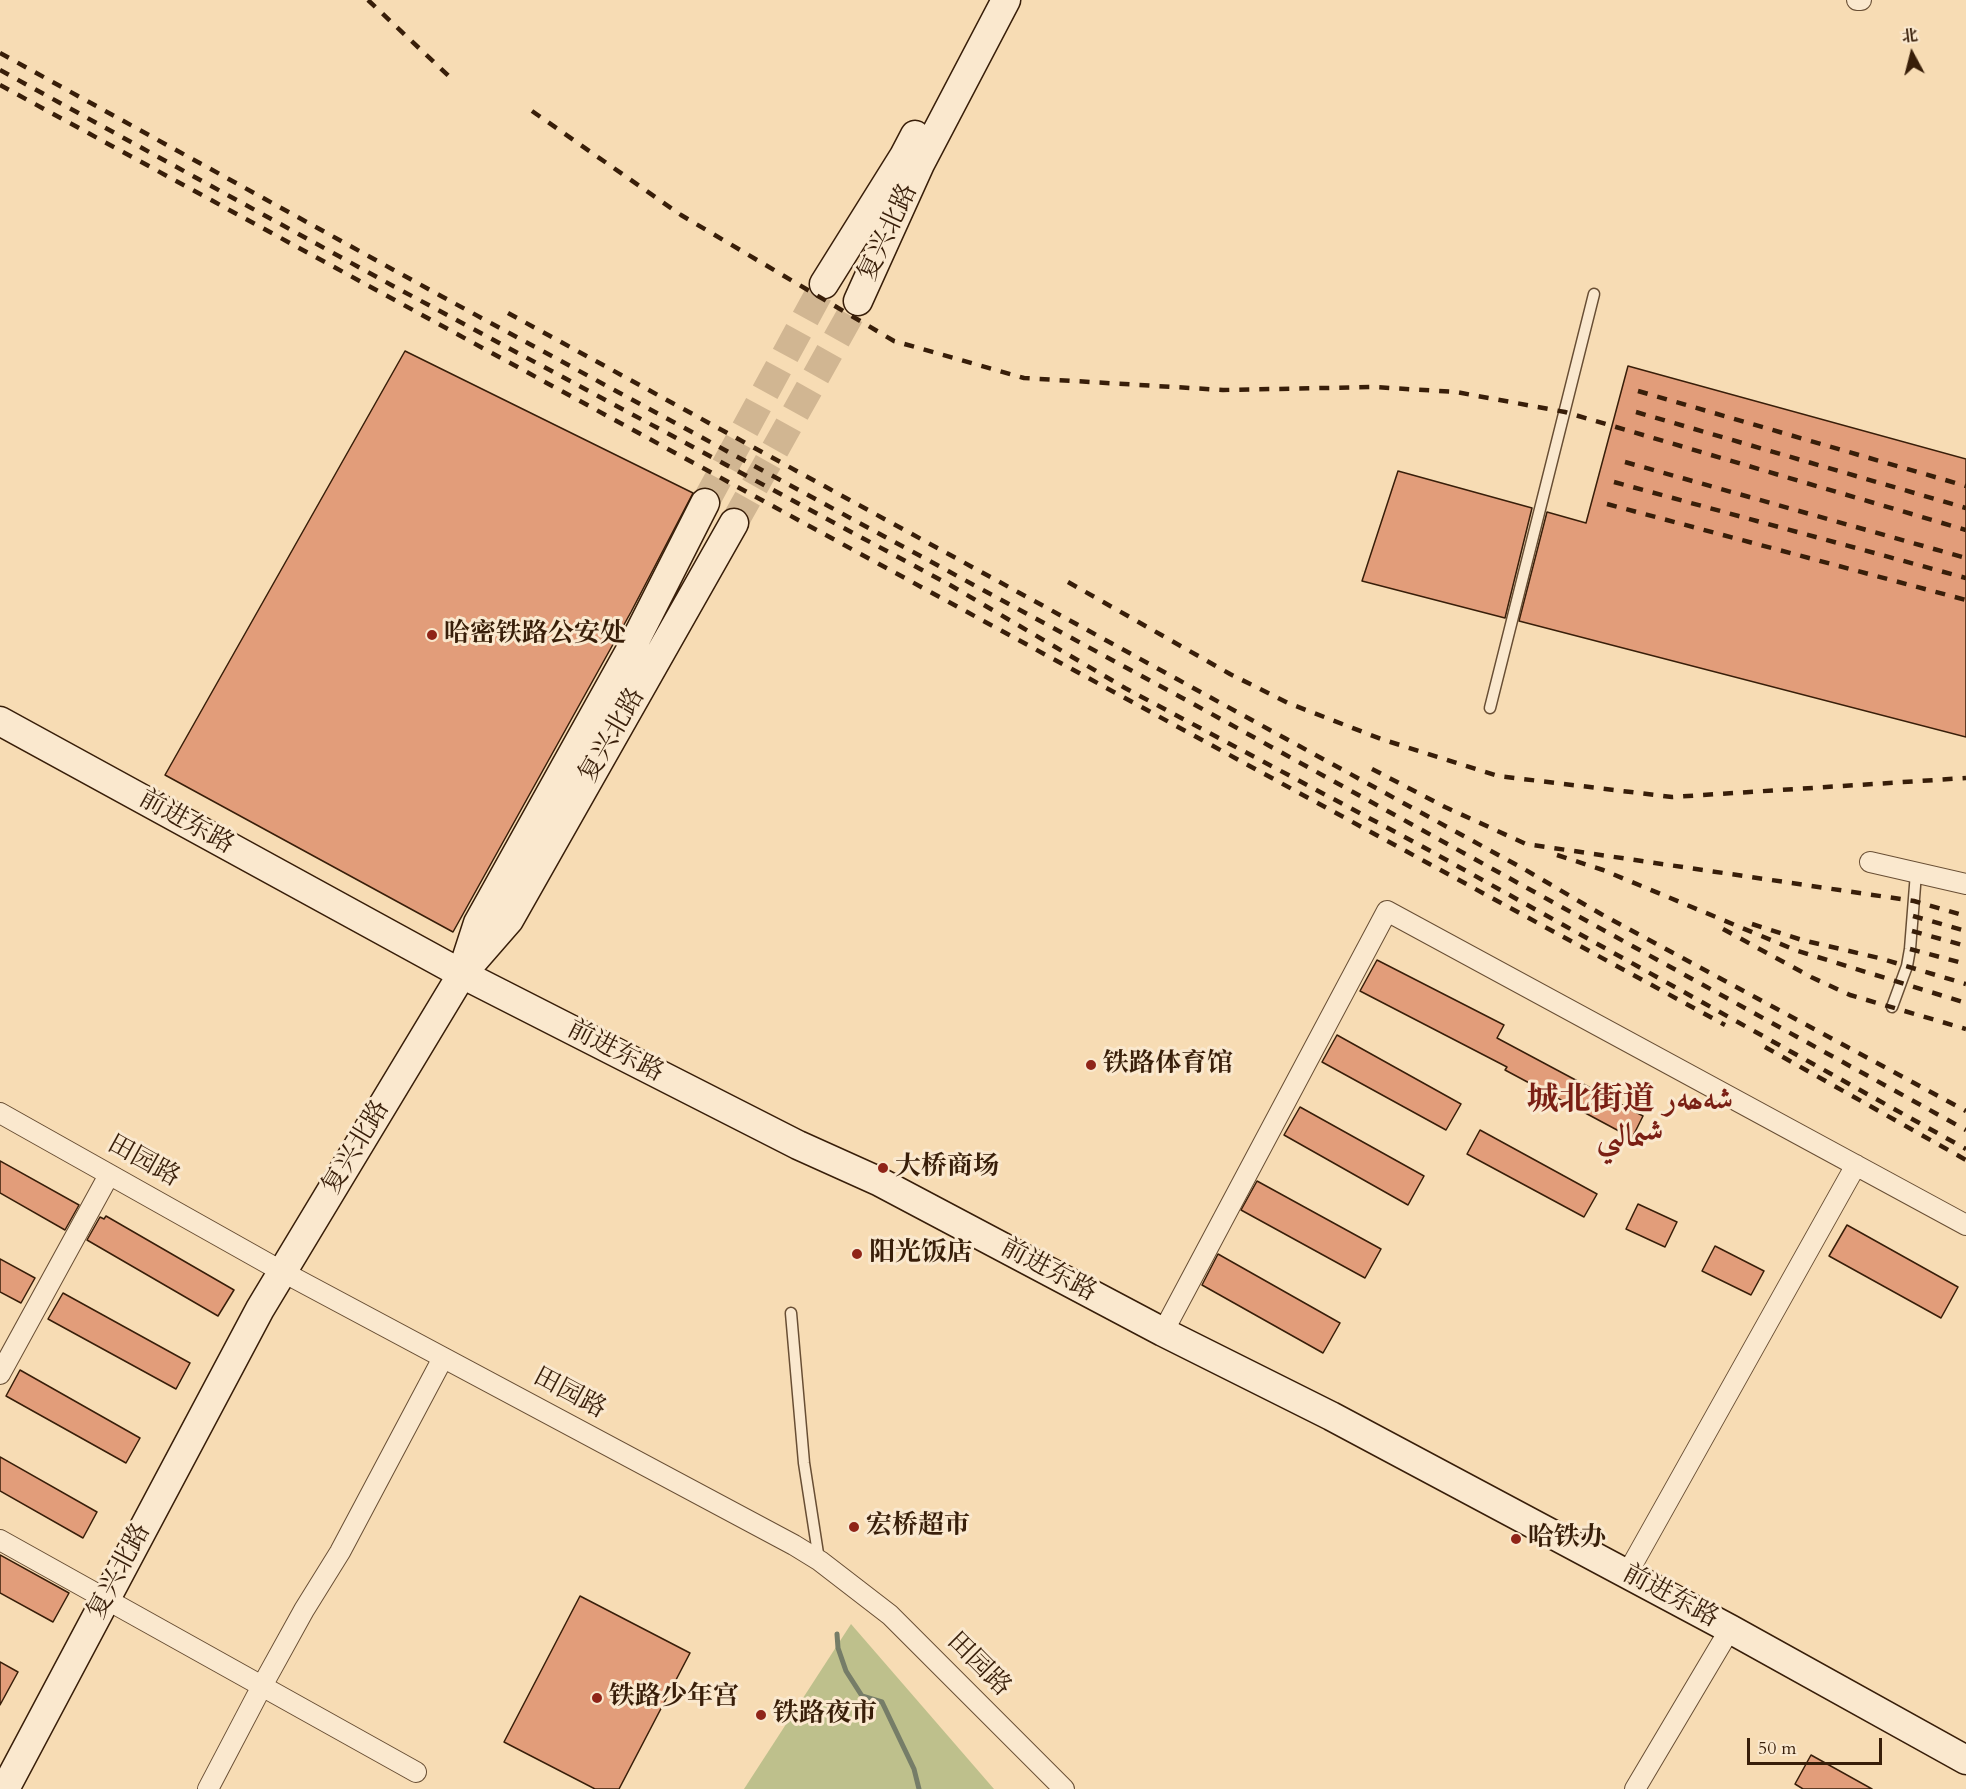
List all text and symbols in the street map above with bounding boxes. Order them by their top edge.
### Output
north arrow [1882,24,1942,84]
text: 北 [1901,24,1919,48]
street label: 复兴北路 [853,179,925,287]
place label: 哈密铁路公安处 [444,619,626,651]
marker: 哈密铁路公安处 [425,628,439,642]
street label: 复兴北路 [573,683,653,789]
street label: 前进东路 [133,784,239,862]
street label: 前进东路 [562,1014,668,1090]
place label: 铁路体育馆 [1103,1049,1233,1081]
marker: 铁路体育馆 [1084,1058,1098,1072]
district label: 城北街道 شەھەر شىمالىي [1527,1083,1733,1158]
street label: 复兴北路 [317,1095,397,1201]
street label: 田园路 [101,1129,185,1195]
place label: 大桥商场 [895,1152,999,1184]
marker: 大桥商场 [876,1161,890,1175]
street label: 前进东路 [995,1233,1101,1309]
place label: 阳光饭店 [869,1238,973,1270]
marker: 阳光饭店 [850,1247,864,1261]
street label: 田园路 [527,1362,611,1426]
place label: 宏桥超市 [866,1511,970,1543]
street label: 复兴北路 [82,1519,158,1625]
marker: 宏桥超市 [847,1520,861,1534]
place label: 哈铁办 [1528,1523,1606,1555]
marker: 哈铁办 [1509,1532,1523,1546]
street label: 前进东路 [1617,1559,1723,1635]
street label: 田园路 [939,1626,1017,1704]
place label: 铁路少年宫 [609,1682,739,1714]
marker: 铁路少年宫 [590,1691,604,1705]
place label: 铁路夜市 [773,1699,877,1731]
marker: 铁路夜市 [754,1708,768,1722]
scale bar [1750,1726,1885,1764]
text: 50 m [1758,1736,1797,1761]

